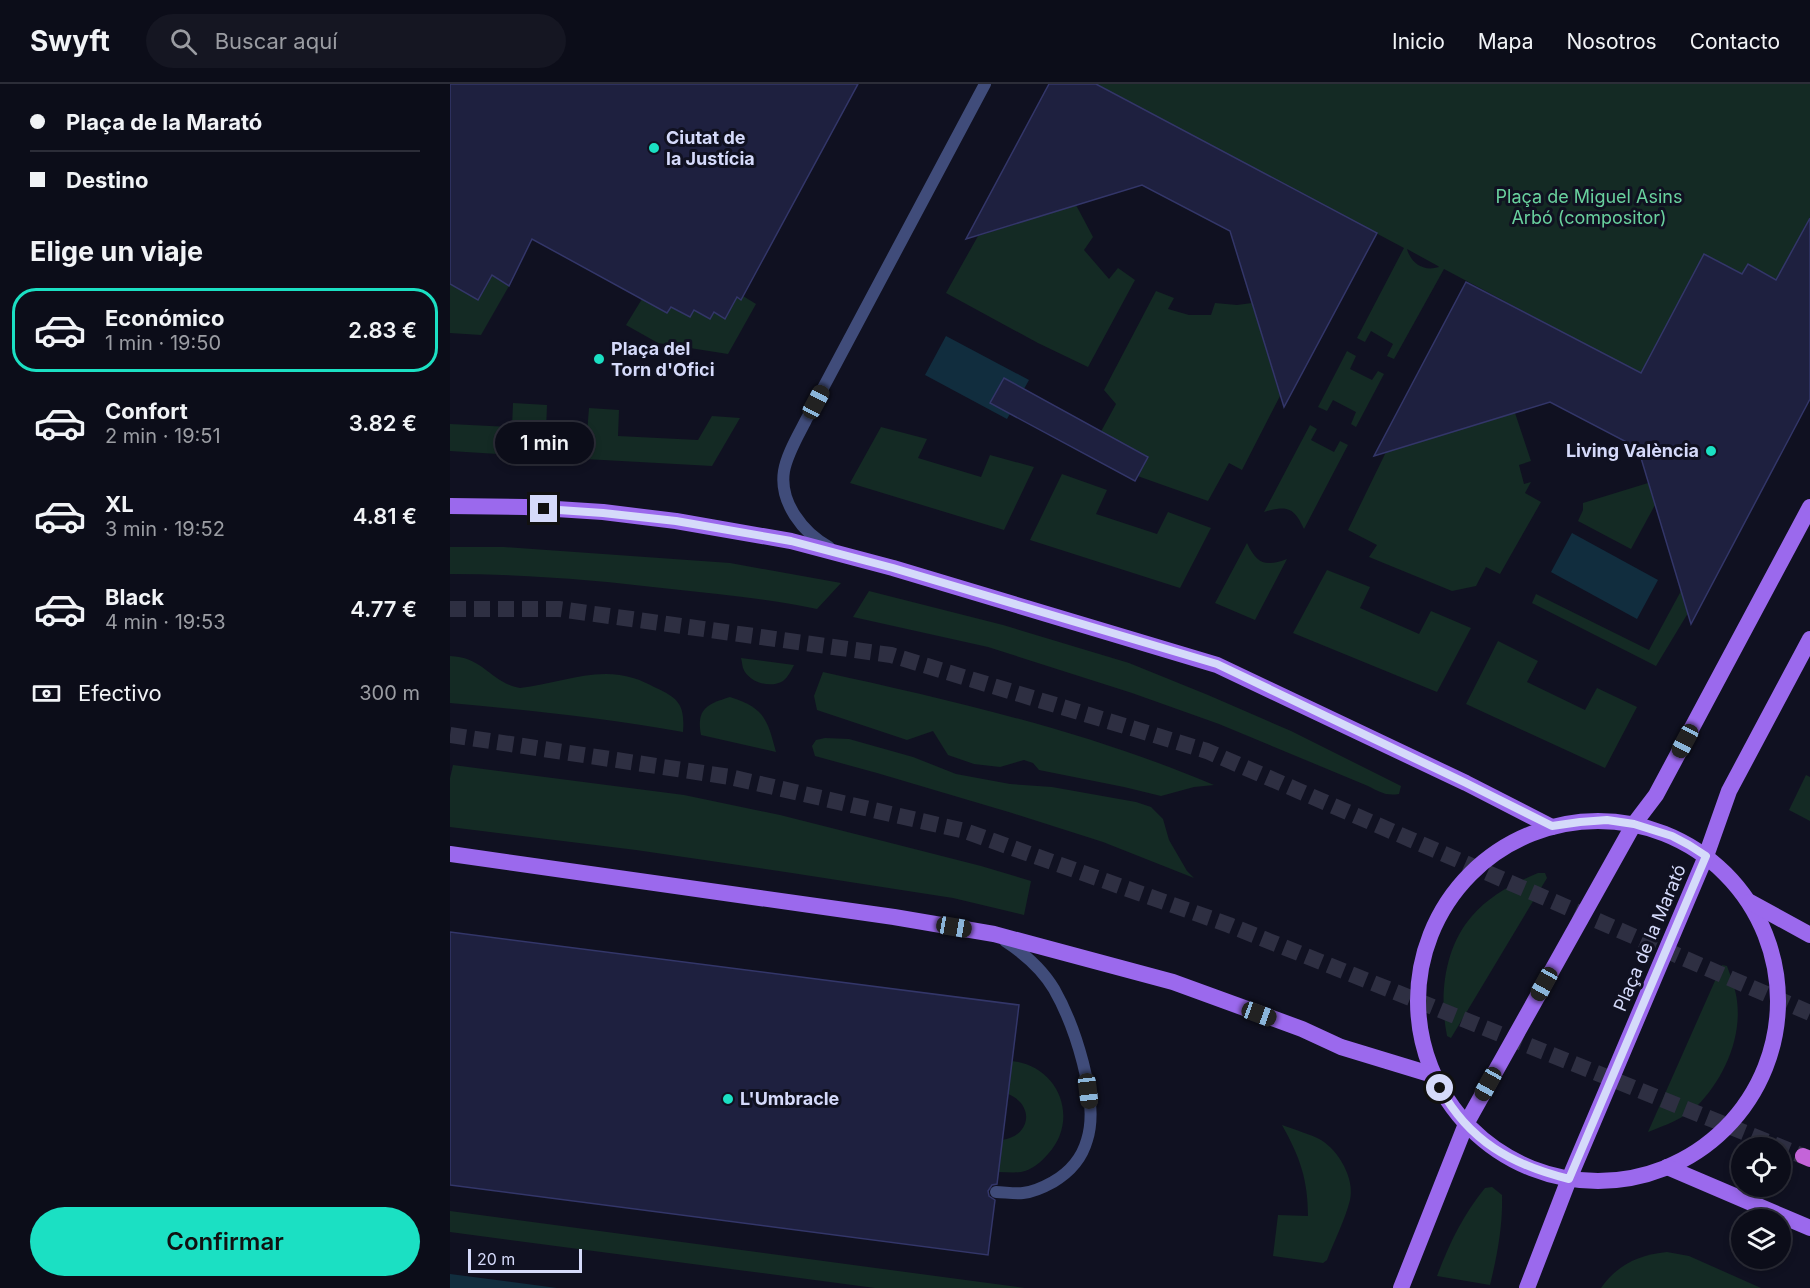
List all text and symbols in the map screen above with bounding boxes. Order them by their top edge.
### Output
search box [146,14,566,68]
text: Swyft [30,24,110,58]
icon: search [167,25,200,58]
text: Buscar aquí [215,28,338,54]
text: Inicio [1392,29,1445,54]
text: Mapa [1478,29,1533,54]
text: Nosotros [1566,29,1657,54]
text: Contacto [1690,29,1780,54]
text: Plaça de la Marató [66,109,262,135]
place label: Ciutat de la Justícia [666,127,755,169]
marker: Ciutat de la Justícia [647,141,661,155]
text: Destino [66,167,149,193]
park label: Plaça de Miguel Asins Arbó (compositor) [1496,186,1682,228]
text: Elige un viaje [30,235,203,268]
icon: car [33,303,87,357]
text: Económico [105,305,224,331]
text: 2.83 € [348,317,417,343]
text: 1 min · 19:50 [105,331,221,355]
place label: Plaça del Torn d'Ofici [611,338,715,380]
marker: Plaça del Torn d'Ofici [592,352,606,366]
car [800,382,832,422]
icon: car [33,396,87,450]
text: Confort [105,398,188,424]
text: 3.82 € [349,410,417,436]
callout: 1 min [494,422,594,464]
text: 2 min · 19:51 [105,424,221,448]
text: 1 min [520,431,569,455]
place label: Living València [1566,440,1699,461]
marker: Living València [1704,444,1718,458]
icon: car [33,489,87,543]
text: XL [105,491,134,517]
route end [530,495,557,522]
text: 4.81 € [353,503,417,529]
text: 3 min · 19:52 [105,517,225,541]
icon: car [33,582,87,636]
text: Black [105,584,164,610]
text: 4.77 € [350,596,417,622]
text: 4 min · 19:53 [105,610,226,634]
icon: cash [30,677,63,710]
text: Efectivo [78,680,162,706]
text: 300 m [359,681,420,705]
car [1669,721,1701,761]
street label: Plaça de la Marató [1609,861,1690,1014]
car [935,915,973,939]
car [1527,964,1561,1004]
car [1239,999,1279,1029]
car [1471,1064,1505,1104]
car [1077,1072,1099,1110]
route start [1426,1074,1453,1101]
place label: L'Umbracle [740,1088,840,1109]
marker: L'Umbracle [721,1092,735,1106]
map controls [1731,1137,1791,1269]
button: locate [1731,1137,1791,1197]
button: Confirmar [30,1207,420,1276]
button: layers [1731,1209,1791,1269]
scale bar [468,1246,582,1274]
text: 20 m [477,1249,515,1269]

